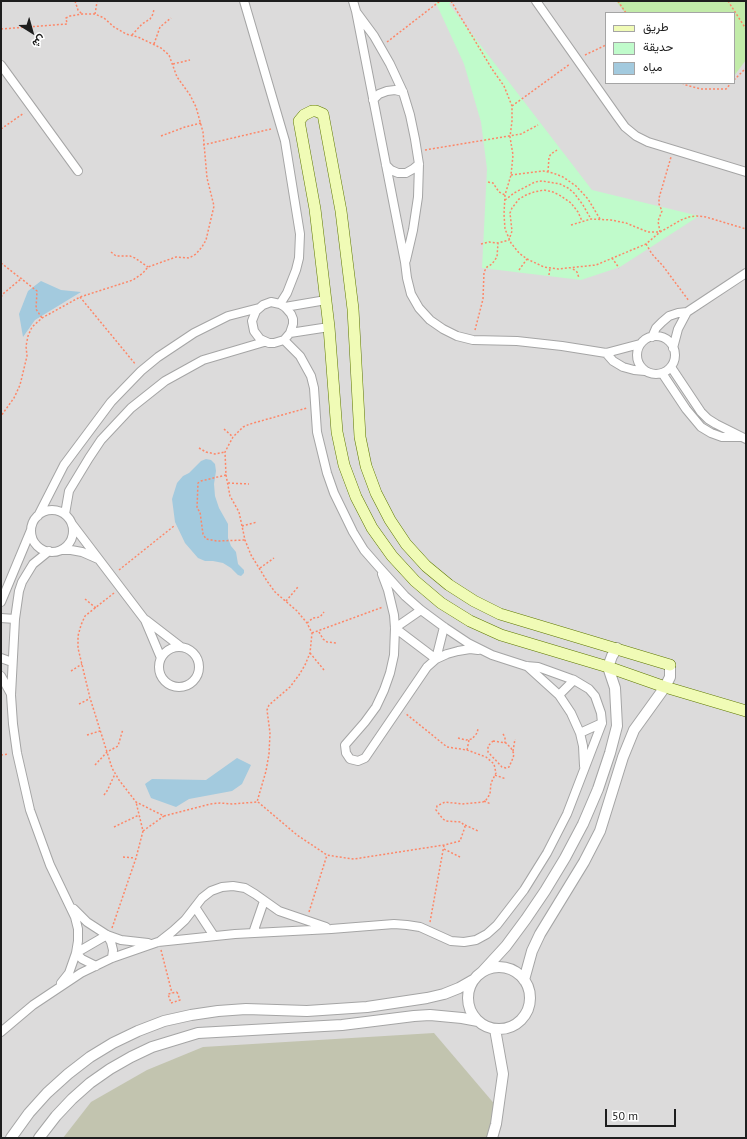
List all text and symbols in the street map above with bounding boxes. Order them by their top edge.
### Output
north arrow [12,12,52,52]
legend [605,12,735,84]
text: طريق [643,19,668,34]
text: ش [30,32,49,51]
text: حديقة [643,39,673,54]
text: مياه [643,59,662,74]
scale bar [607,1101,678,1127]
text: 50 m [612,1108,638,1123]

